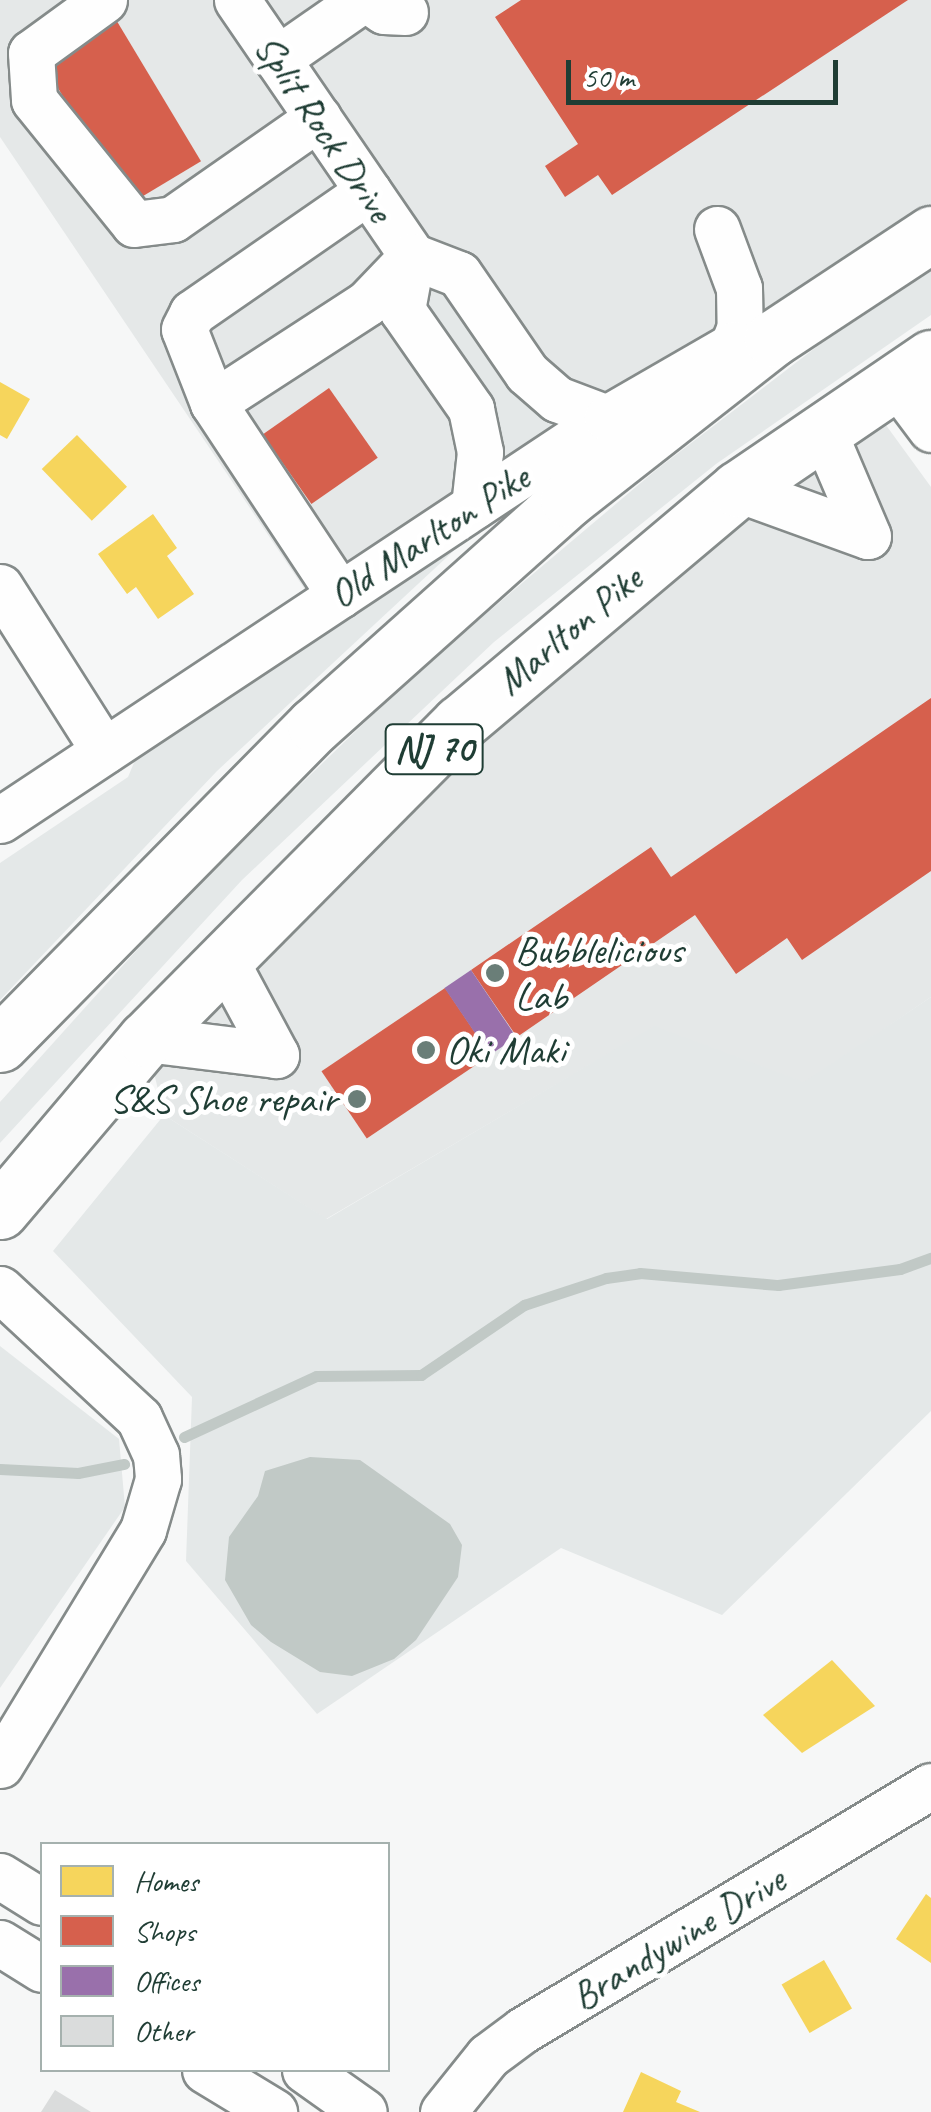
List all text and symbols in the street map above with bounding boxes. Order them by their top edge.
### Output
street label: Split Rock Drive [243,25,405,231]
scale bar [571,40,844,102]
text: 50 m [583,58,634,96]
street label: Old Marlton Pike [320,453,538,619]
street label: Marlton Pike [486,555,652,705]
road number: NJ 70 [384,716,484,782]
place label: Bubblelicious Lab [515,926,683,1020]
marker: Bubblelicious Lab [484,962,506,984]
place label: Oki Maki [446,1026,567,1074]
marker: Oki Maki [415,1039,437,1061]
place label: S&S Shoe repair [110,1075,337,1123]
marker: S&S Shoe repair [346,1088,368,1110]
legend [40,1842,390,2072]
street label: Brandywine Drive [563,1855,793,2021]
text: Homes [134,1862,198,1900]
text: Shops [134,1912,195,1950]
text: Offices [134,1962,199,2000]
text: Other [134,2012,194,2050]

